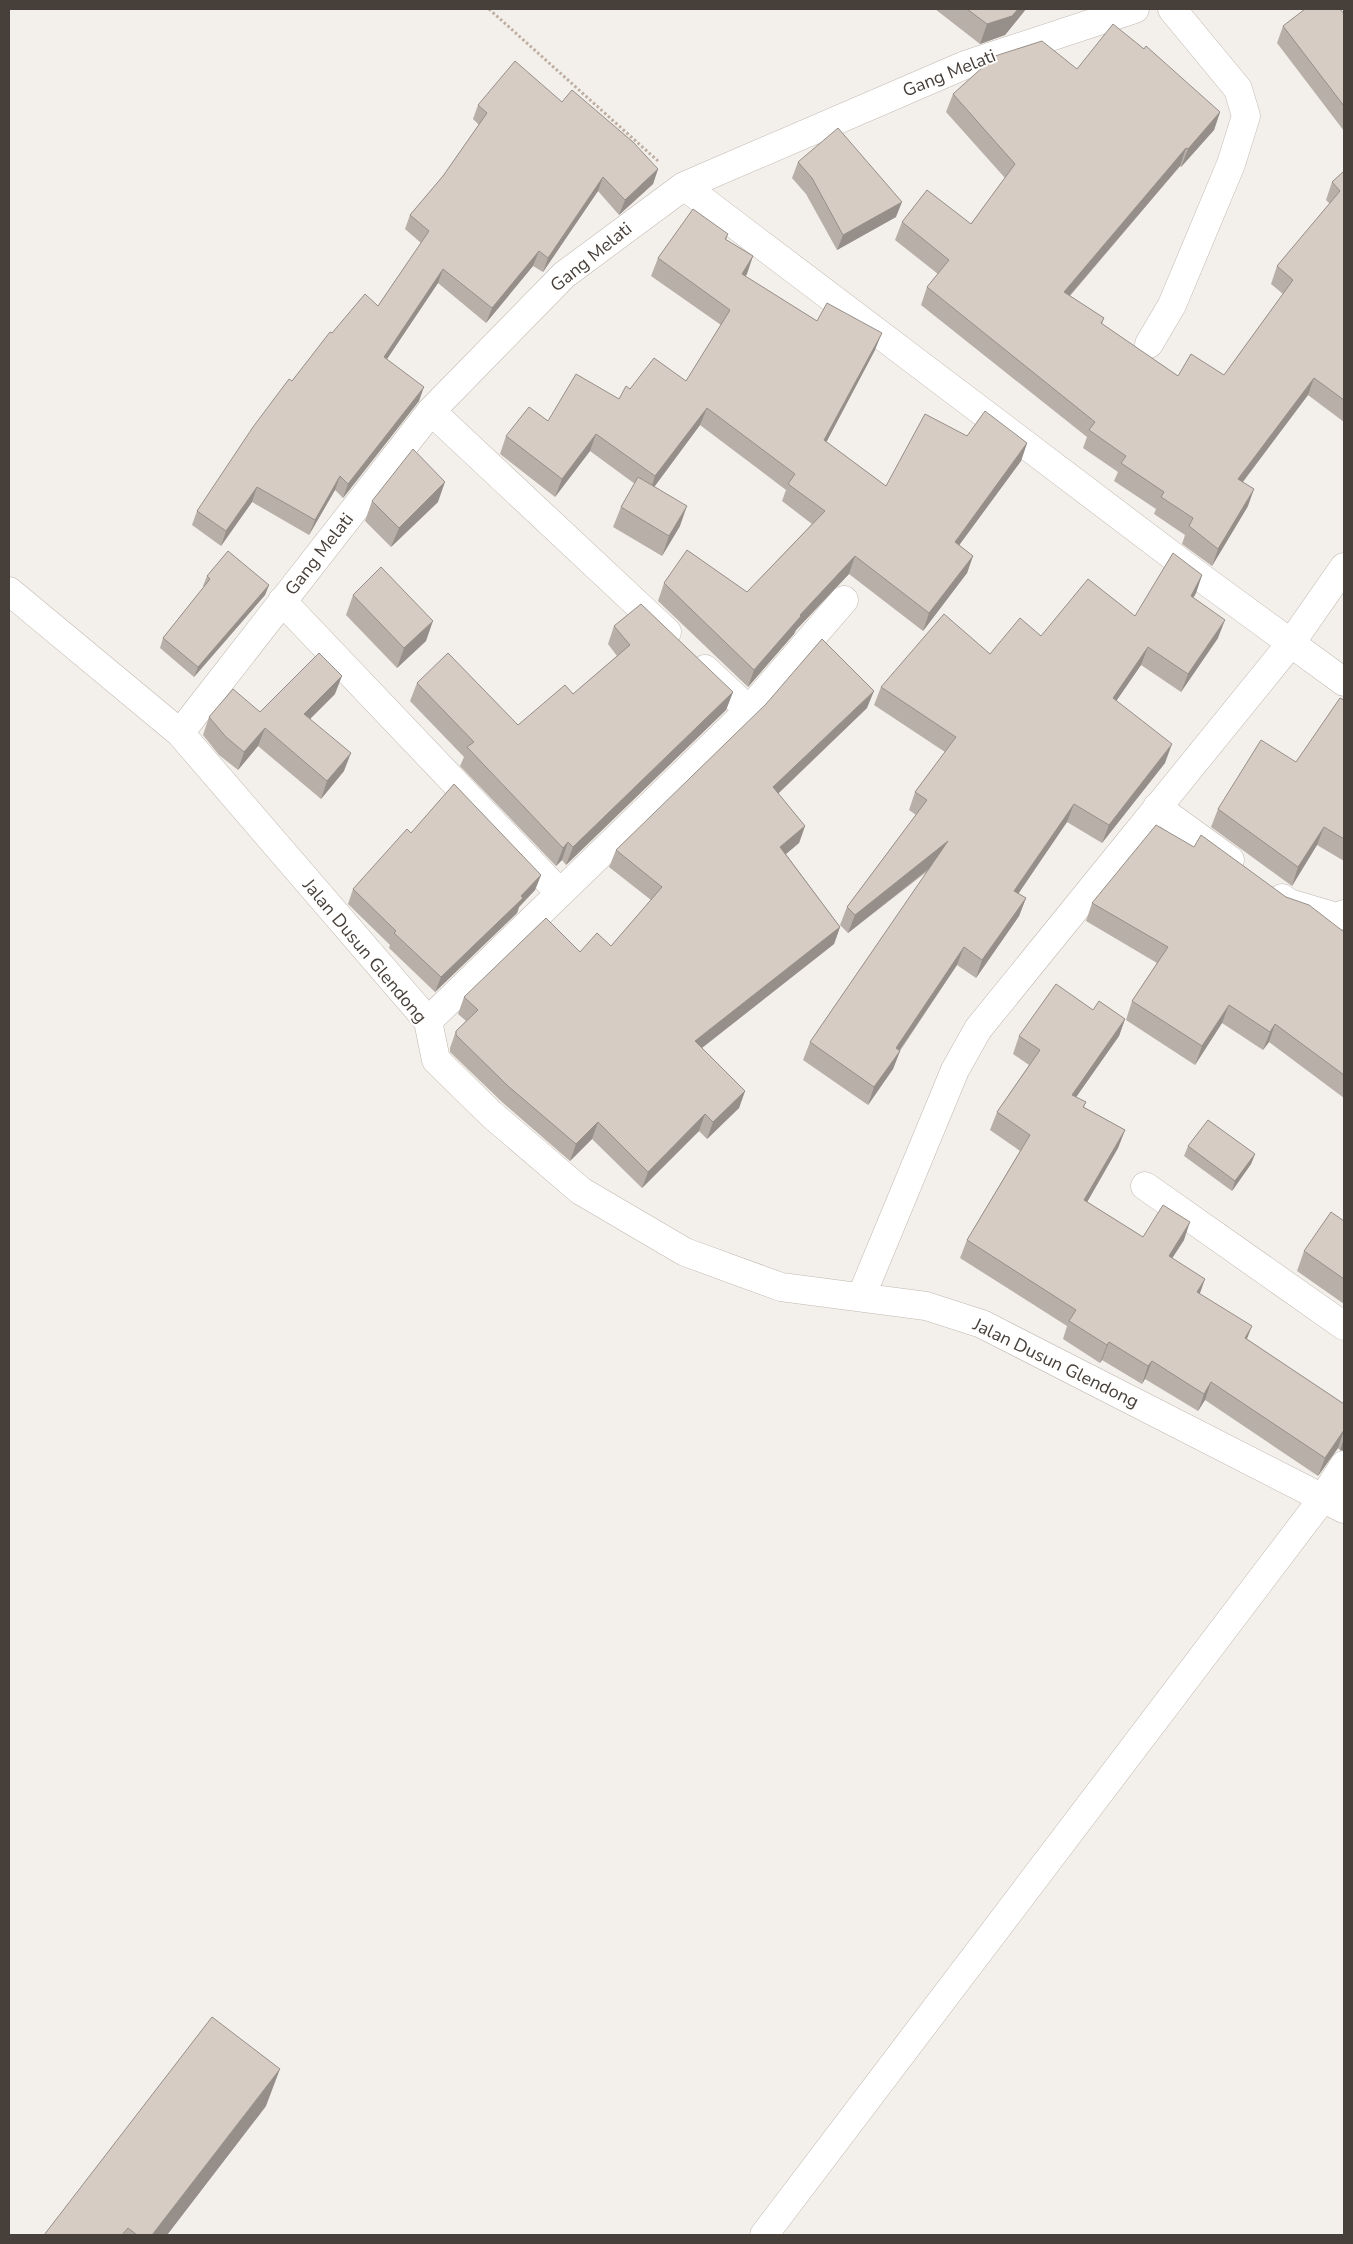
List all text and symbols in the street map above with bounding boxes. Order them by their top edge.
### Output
street label: Gang Melati [899,43,999,103]
street label: Gang Melati [545,217,637,297]
street label: Gang Melati [279,508,359,600]
street label: Jalan Dusun Glendong [297,873,433,1028]
street label: Jalan Dusun Glendong [968,1312,1143,1414]

